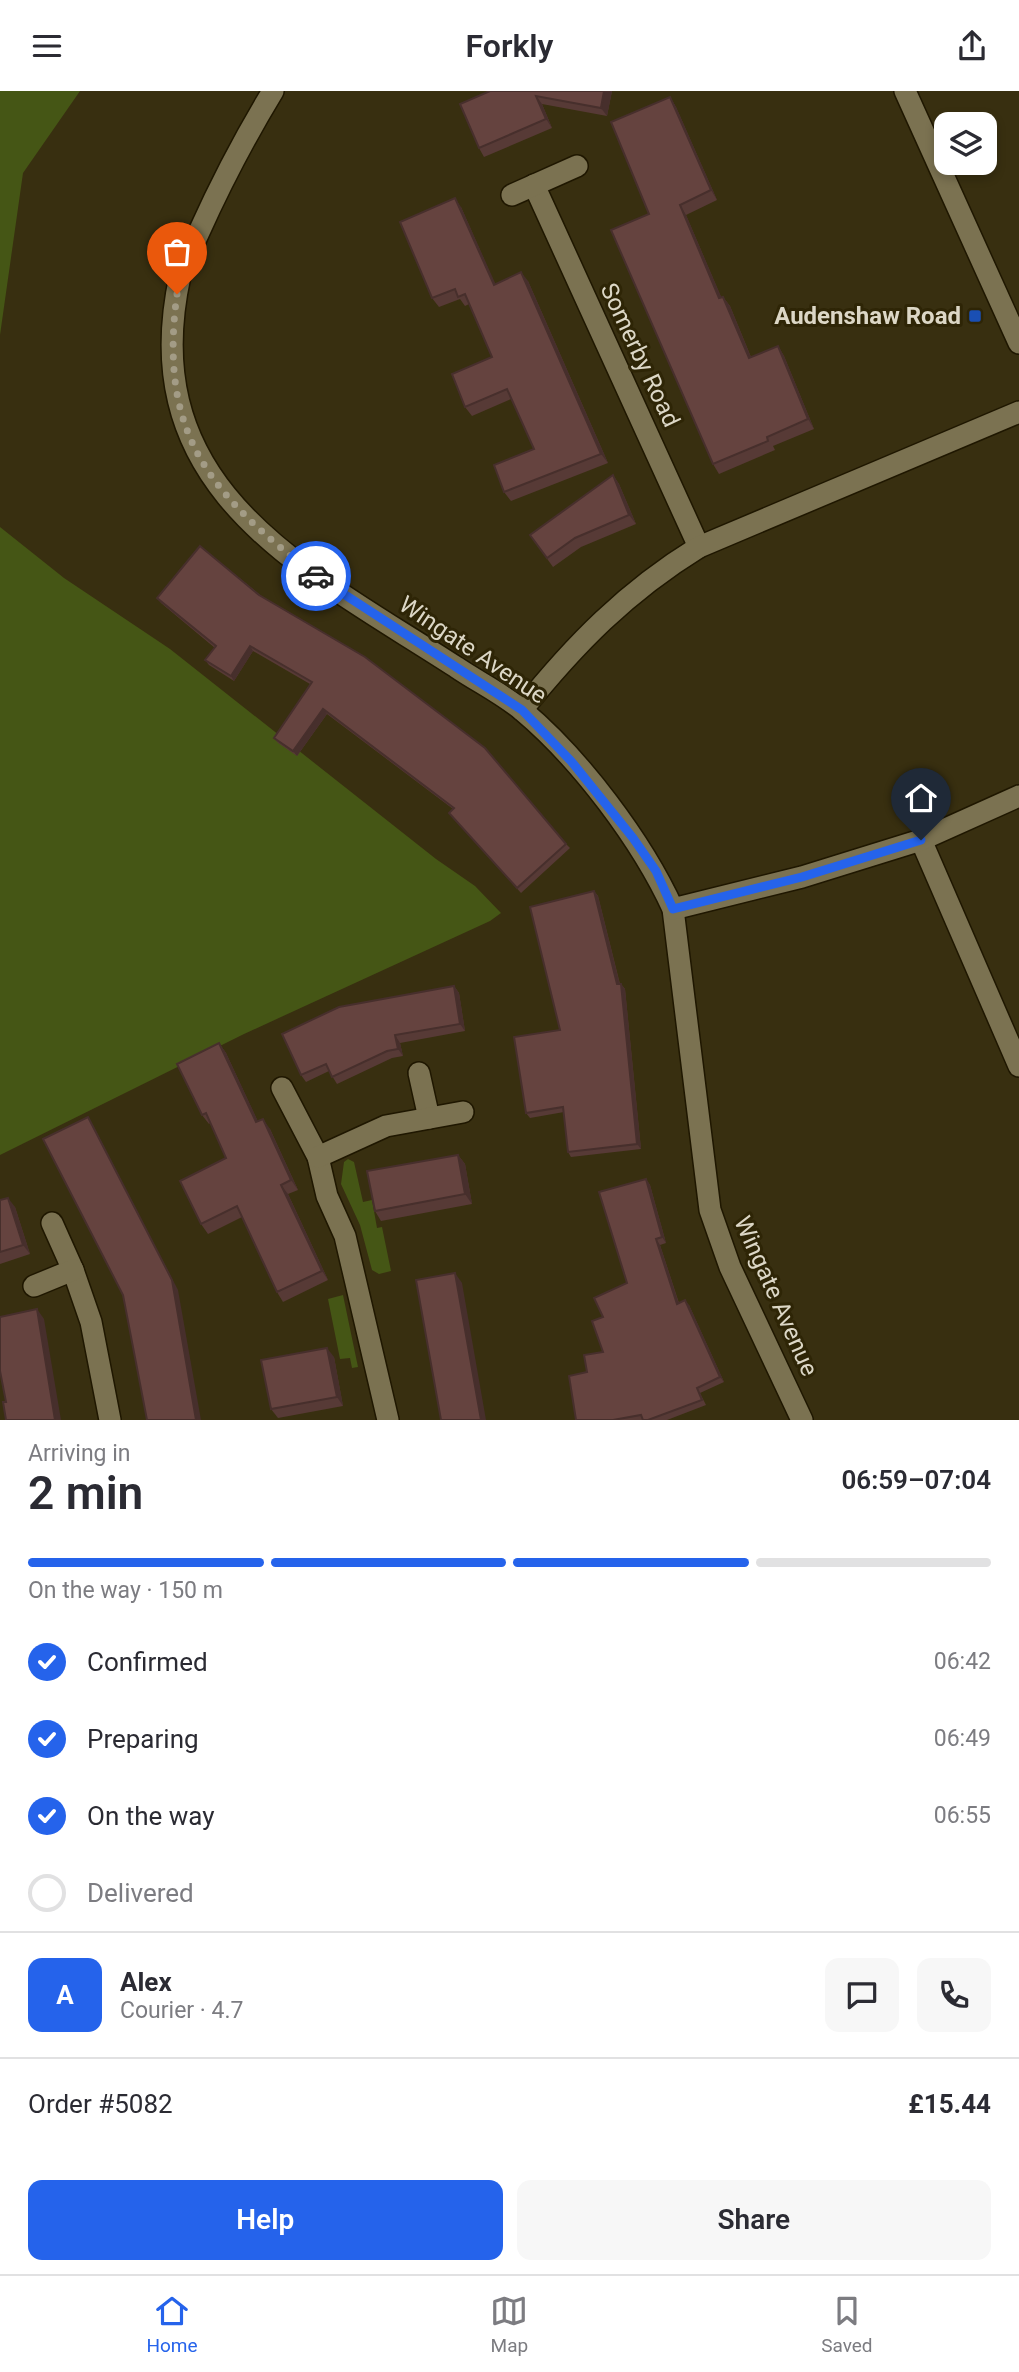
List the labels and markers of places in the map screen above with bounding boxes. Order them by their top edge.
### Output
pin [147,222,207,294]
place label: Audenshaw Road [774,302,961,330]
marker: Audenshaw Road [967,308,983,324]
pin [891,768,951,840]

